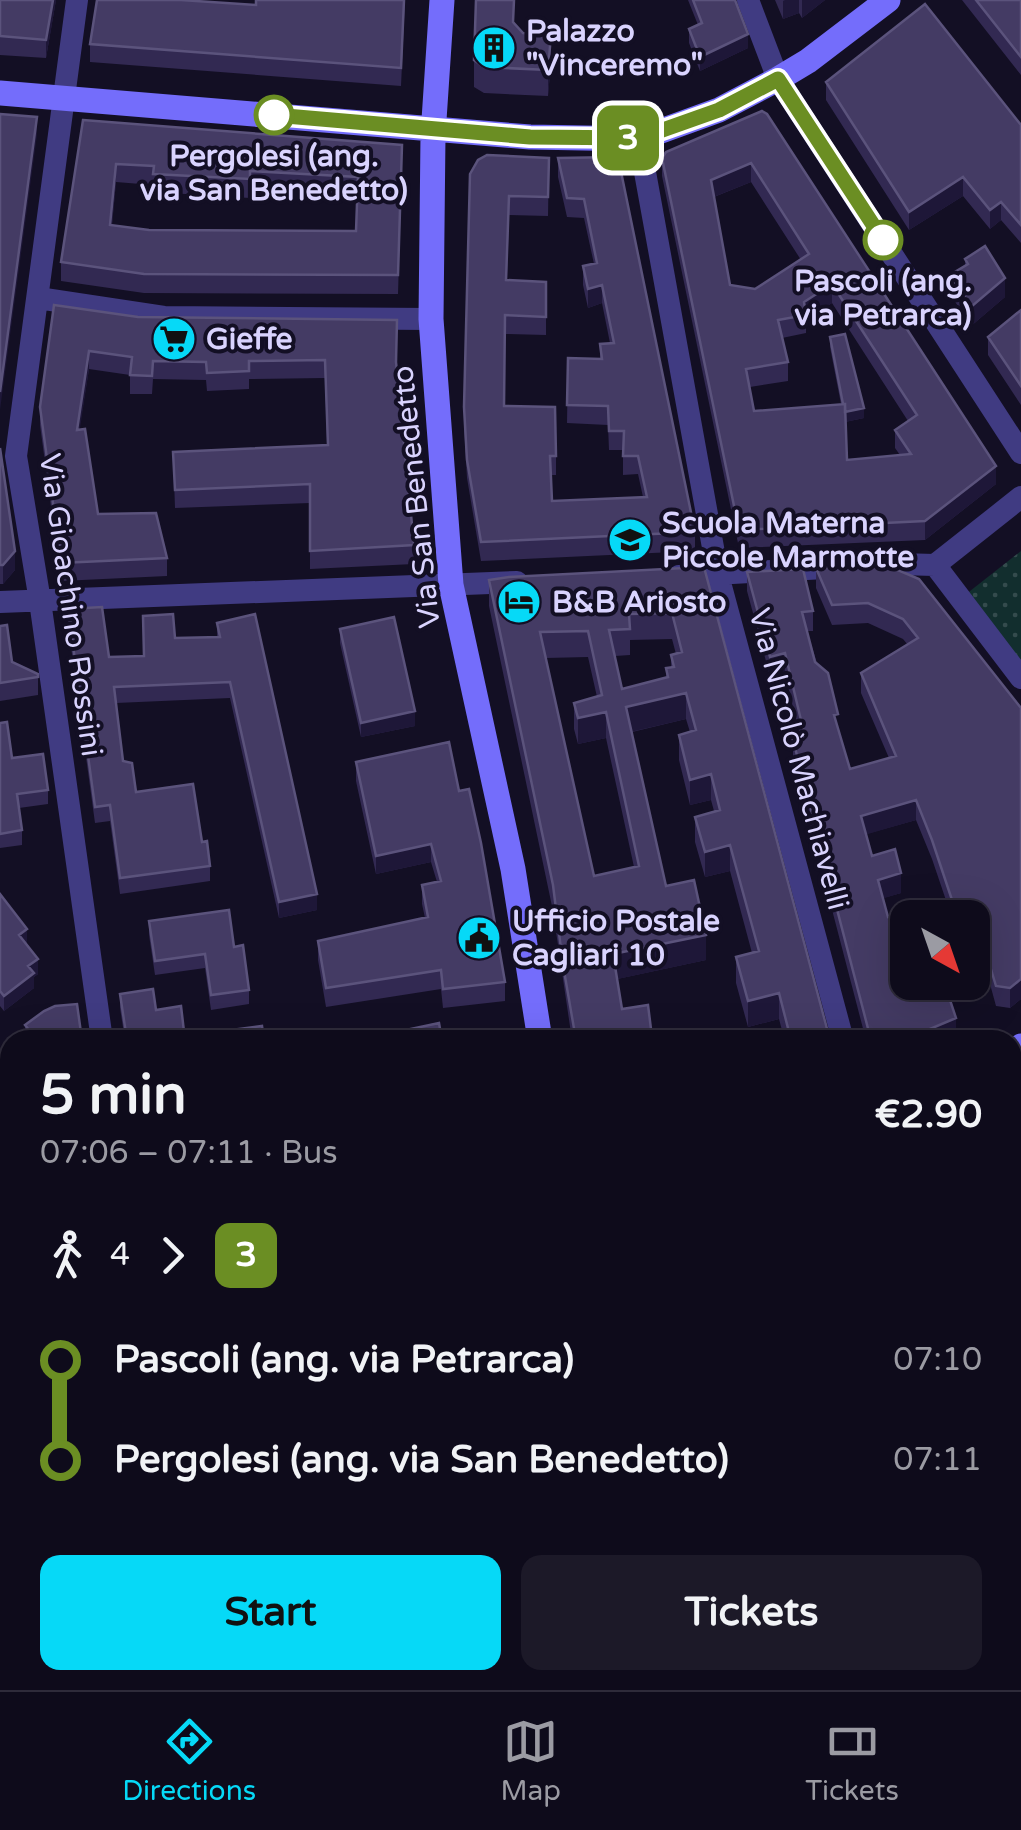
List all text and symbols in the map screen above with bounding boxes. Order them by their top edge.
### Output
place label: Palazzo "Vinceremo" [526,13,703,84]
building icon: Palazzo "Vinceremo" [471,25,517,71]
marker: Pergolesi (ang. via San Benedetto) [255,96,293,134]
line badge: 3 [596,106,660,170]
text: 3 [617,117,639,159]
place label: Pergolesi (ang. via San Benedetto) [140,138,408,209]
marker: Pascoli (ang. via Petrarca) [864,221,902,259]
place label: Pascoli (ang. via Petrarca) [794,263,972,334]
supermarket icon: Gieffe [151,316,197,362]
place label: Gieffe [206,321,293,358]
street label: Via San Benedetto [384,364,449,630]
street label: Via Gioachino Rossini [31,451,110,759]
place label: Scuola Materna Piccole Marmotte [662,505,914,576]
school or university icon: Scuola Materna Piccole Marmotte [607,517,653,563]
hotel icon: B&B Ariosto [496,579,542,625]
place label: B&B Ariosto [552,584,727,621]
street label: Via Nicolò Machiavelli [740,604,857,914]
north arrow [890,900,990,1000]
map controls [890,900,990,1000]
place label: Ufficio Postale Cagliari 10 [512,903,720,974]
public building icon: Ufficio Postale Cagliari 10 [456,915,502,961]
text: 5 min [40,1063,187,1129]
text: €2.90 [875,1092,982,1138]
text: 07:06 – 07:11 · Bus [40,1134,338,1172]
icon: walk [40,1228,95,1283]
icon: forward [145,1228,200,1283]
text: 3 [235,1234,257,1276]
text: 4 [110,1236,130,1274]
text: Pascoli (ang. via Petrarca) [114,1337,574,1383]
text: 07:10 [893,1341,982,1379]
text: Pergolesi (ang. via San Benedetto) [114,1437,729,1483]
text: 07:11 [893,1441,982,1479]
button: Start [40,1555,501,1670]
button: Tickets [521,1555,982,1670]
tab: Directions [122,1714,256,1808]
tab: Map [500,1714,561,1808]
tab: Tickets [805,1714,899,1808]

